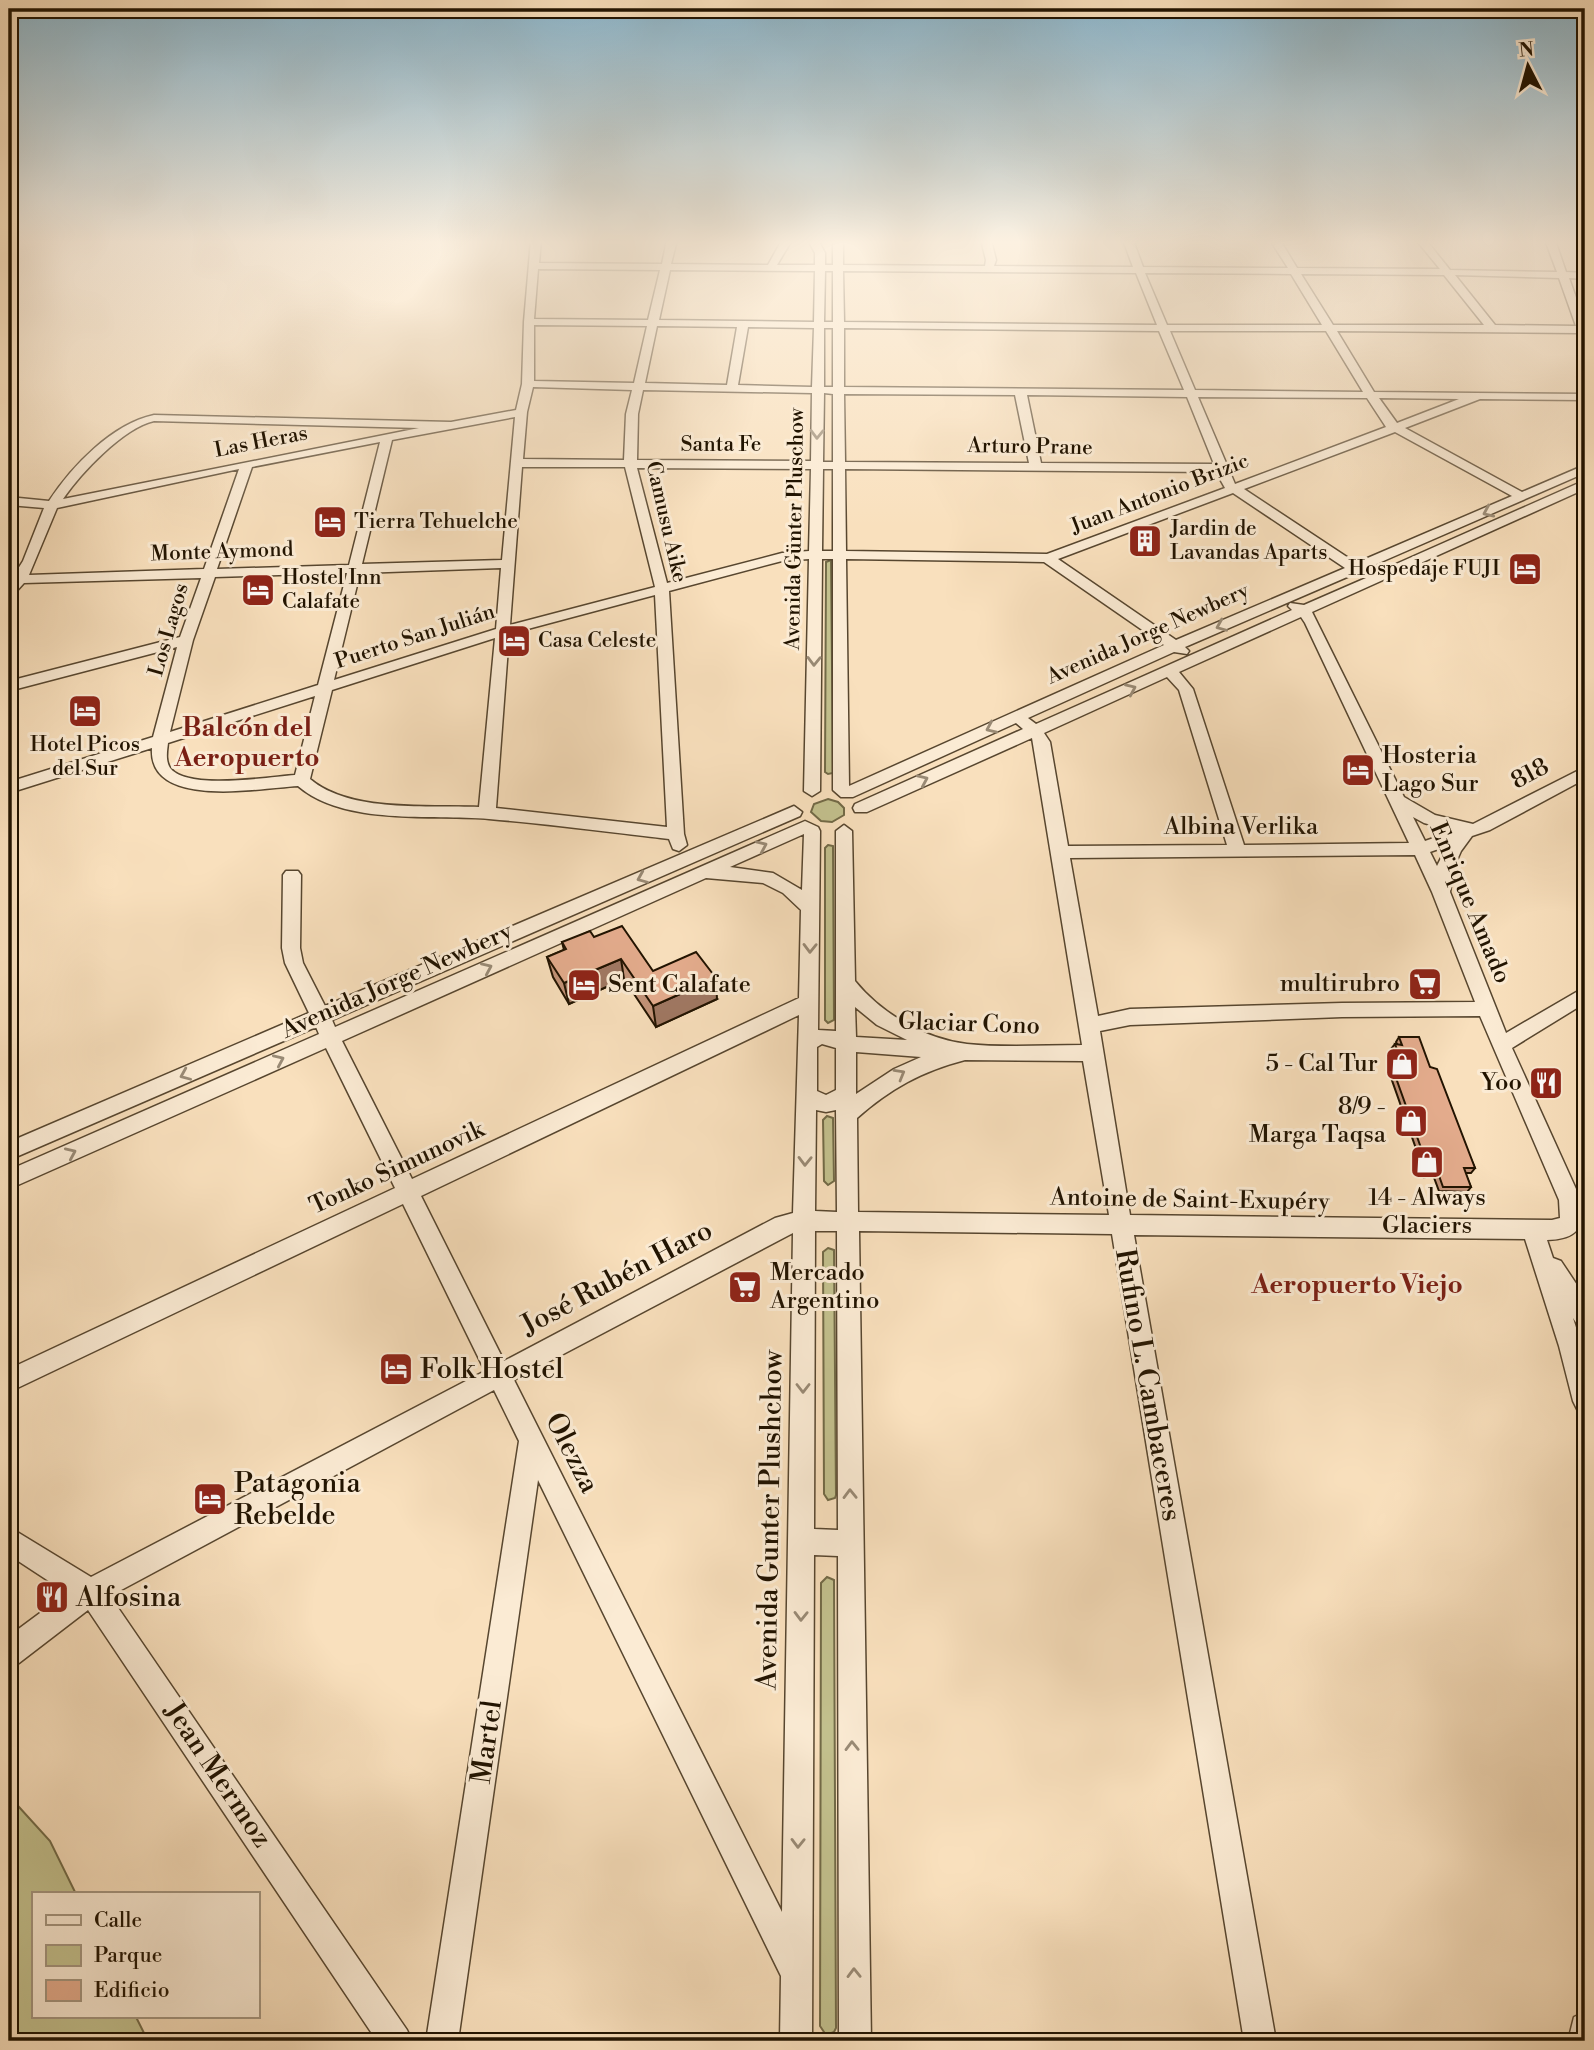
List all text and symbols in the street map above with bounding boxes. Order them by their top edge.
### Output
north arrow [1492,32,1562,102]
text: N [1518,37,1535,63]
street label: Avenida Günter Pluschow [780,407,810,651]
street label: Las Heras [212,420,310,464]
one-way arrow [809,429,825,440]
street label: Santa Fe [681,432,761,458]
street label: Arturo Prane [966,433,1093,461]
street label: Juan Antonio Brizic [1066,448,1253,540]
street label: Camusu Aike [639,459,693,585]
hotel icon: Tierra Tehuelche [311,503,349,541]
one-way arrow [1482,504,1495,518]
place label: Tierra Tehuelche [354,509,518,535]
place label: Jardin de Lavandas Aparts [1169,516,1327,566]
building icon: Jardin de Lavandas Aparts [1126,522,1164,560]
street label: Monte Aymond [150,537,294,567]
hotel icon: Hospedaje FUJI [1506,550,1544,588]
place label: Hospedaje FUJI [1348,556,1500,582]
place label: Hostel Inn Calafate [282,565,382,615]
hotel icon: Hostel Inn Calafate [239,571,277,609]
street label: Avenida Jorge Newbery [1042,577,1254,691]
street label: Los Lagos [143,580,195,680]
street label: Puerto San Julián [332,599,499,675]
one-way arrow [1216,618,1229,632]
hotel icon: Casa Celeste [495,622,533,660]
place label: Casa Celeste [538,628,656,654]
one-way arrow [806,656,821,667]
one-way arrow [1124,683,1136,697]
hotel icon: Hotel Picos del Sur [66,692,104,730]
district label: Balcón del Aeropuerto [173,712,320,774]
one-way arrow [986,720,998,734]
place label: Hotel Picos del Sur [30,732,140,782]
place label: Hosteria Lago Sur [1382,741,1479,799]
hotel icon: Hosteria Lago Sur [1339,751,1377,789]
street label: 818 [1506,752,1554,796]
one-way arrow [916,774,928,788]
street label: Albina Verlika [1163,812,1319,842]
street label: Enrique Amado [1423,818,1517,988]
one-way arrow [755,840,768,854]
one-way arrow [636,870,649,884]
street label: Avenida Jorge Newbery [276,916,518,1046]
one-way arrow [802,943,817,954]
one-way arrow [480,962,492,976]
supermarket icon: multirubro [1406,965,1444,1003]
hotel icon: Sent Calafate [565,966,603,1004]
place label: multirubro [1280,969,1400,999]
place label: Sent Calafate [608,970,751,1000]
street label: Glaciar Cono [897,1007,1041,1041]
shop icon: 5 - Cal Tur [1383,1045,1421,1083]
place label: 5 - Cal Tur [1266,1049,1378,1079]
one-way arrow [272,1054,284,1068]
restaurant icon: Yoo [1527,1064,1565,1102]
one-way arrow [180,1066,192,1080]
place label: Yoo [1479,1068,1522,1098]
one-way arrow [893,1069,905,1082]
place label: 8/9 - Marga Taqsa [1249,1092,1387,1150]
shop icon: 8/9 - Marga Taqsa [1392,1102,1430,1140]
street label: Tonko Simunovik [305,1114,490,1222]
shop icon: 14 - Always Glaciers [1408,1143,1446,1181]
one-way arrow [64,1147,76,1161]
one-way arrow [797,1156,813,1166]
street label: Antoine de Saint-Exupéry [1049,1183,1331,1217]
place label: 14 - Always Glaciers [1368,1183,1486,1241]
street label: José Rubén Haro [514,1213,719,1344]
street label: Rufino L. Cambaceres [1107,1246,1189,1524]
place label: Mercado Argentino [769,1258,879,1316]
supermarket icon: Mercado Argentino [726,1268,764,1306]
district label: Aeropuerto Viejo [1250,1269,1463,1301]
street label: Avenida Gunter Plushchow [750,1349,790,1691]
hotel icon: Folk Hostel [377,1350,415,1388]
place label: Folk Hostel [420,1352,564,1387]
one-way arrow [795,1383,811,1394]
street label: Olezza [537,1407,607,1500]
place label: Patagonia Rebelde [234,1466,362,1533]
hotel icon: Patagonia Rebelde [191,1480,229,1518]
one-way arrow [842,1488,858,1498]
restaurant icon: Alfosina [33,1578,71,1616]
place label: Alfosina [75,1580,182,1615]
one-way arrow [793,1611,809,1621]
street label: Jean Mermoz [156,1695,279,1854]
street label: Martel [464,1698,510,1786]
one-way arrow [844,1740,860,1750]
one-way arrow [790,1838,806,1849]
legend [32,1892,259,2018]
text: Calle [94,1908,142,1934]
text: Parque [94,1943,162,1969]
one-way arrow [846,1967,862,1978]
text: Edificio [94,1978,170,2004]

